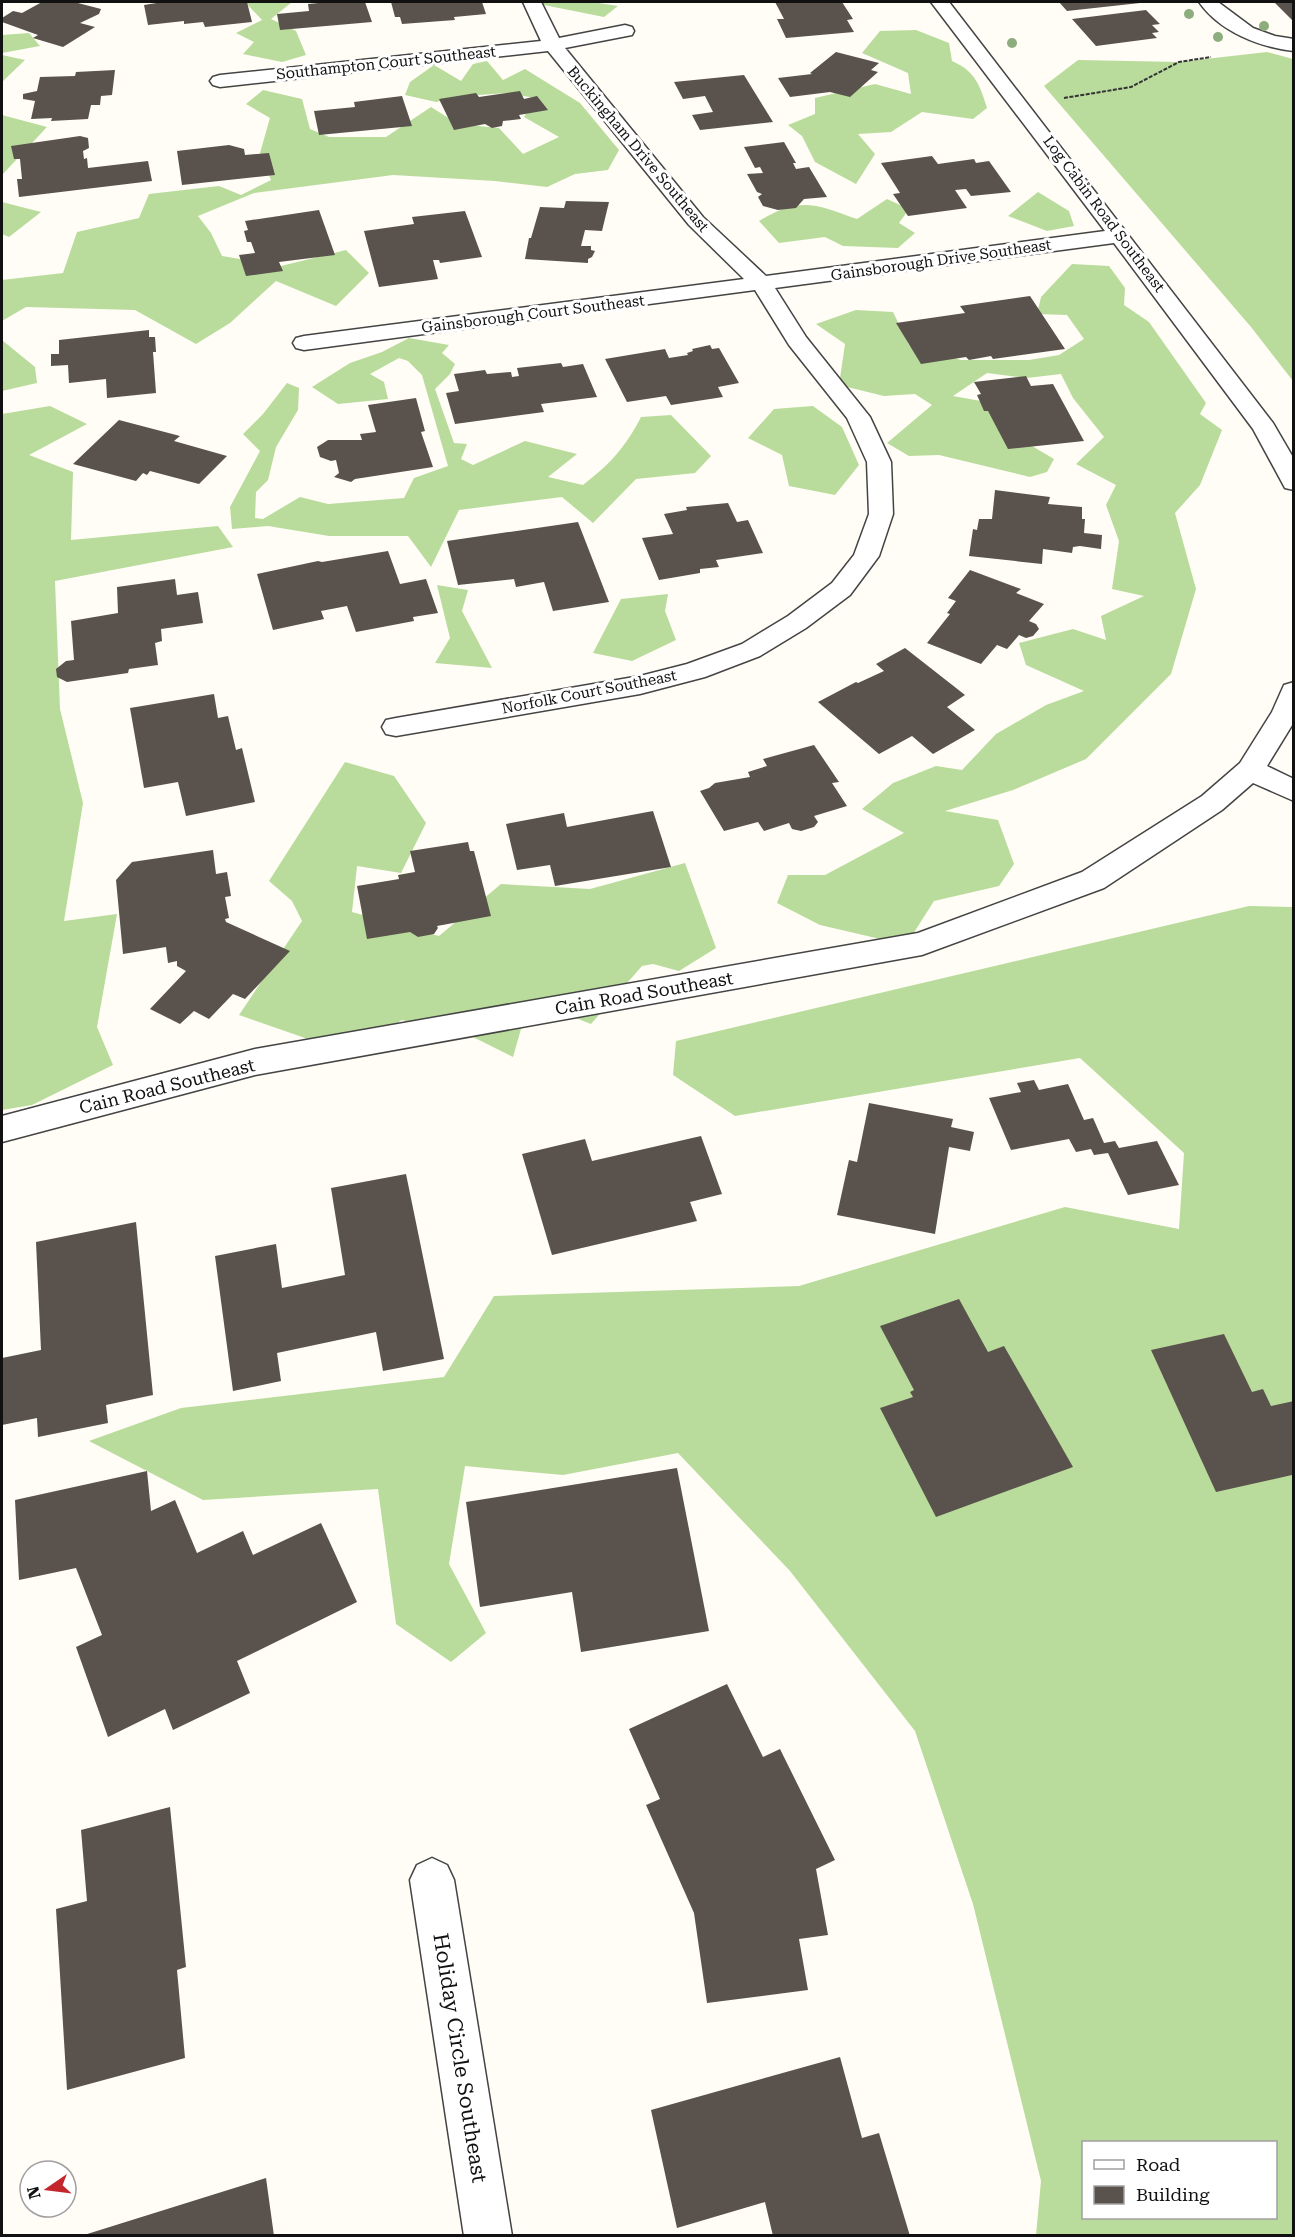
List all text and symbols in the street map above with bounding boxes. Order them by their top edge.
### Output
street label: Southampton Court Southeast [275,42,497,83]
street label: Buckingham Drive Southeast [563,62,713,236]
street label: Log Cabin Road Southeast [1039,132,1169,296]
street label: Gainsborough Drive Southeast [830,236,1053,284]
street label: Gainsborough Court Southeast [420,291,646,337]
street label: Norfolk Court Southeast [500,666,678,718]
street label: Cain Road Southeast [553,967,735,1019]
street label: Cain Road Southeast [77,1054,257,1118]
street label: Holiday Circle Southeast [428,1932,492,2185]
legend [1082,2141,1277,2219]
text: Road [1136,2154,1181,2175]
north arrow [18,2159,78,2219]
text: N [23,2184,45,2201]
text: Building [1136,2184,1210,2205]

